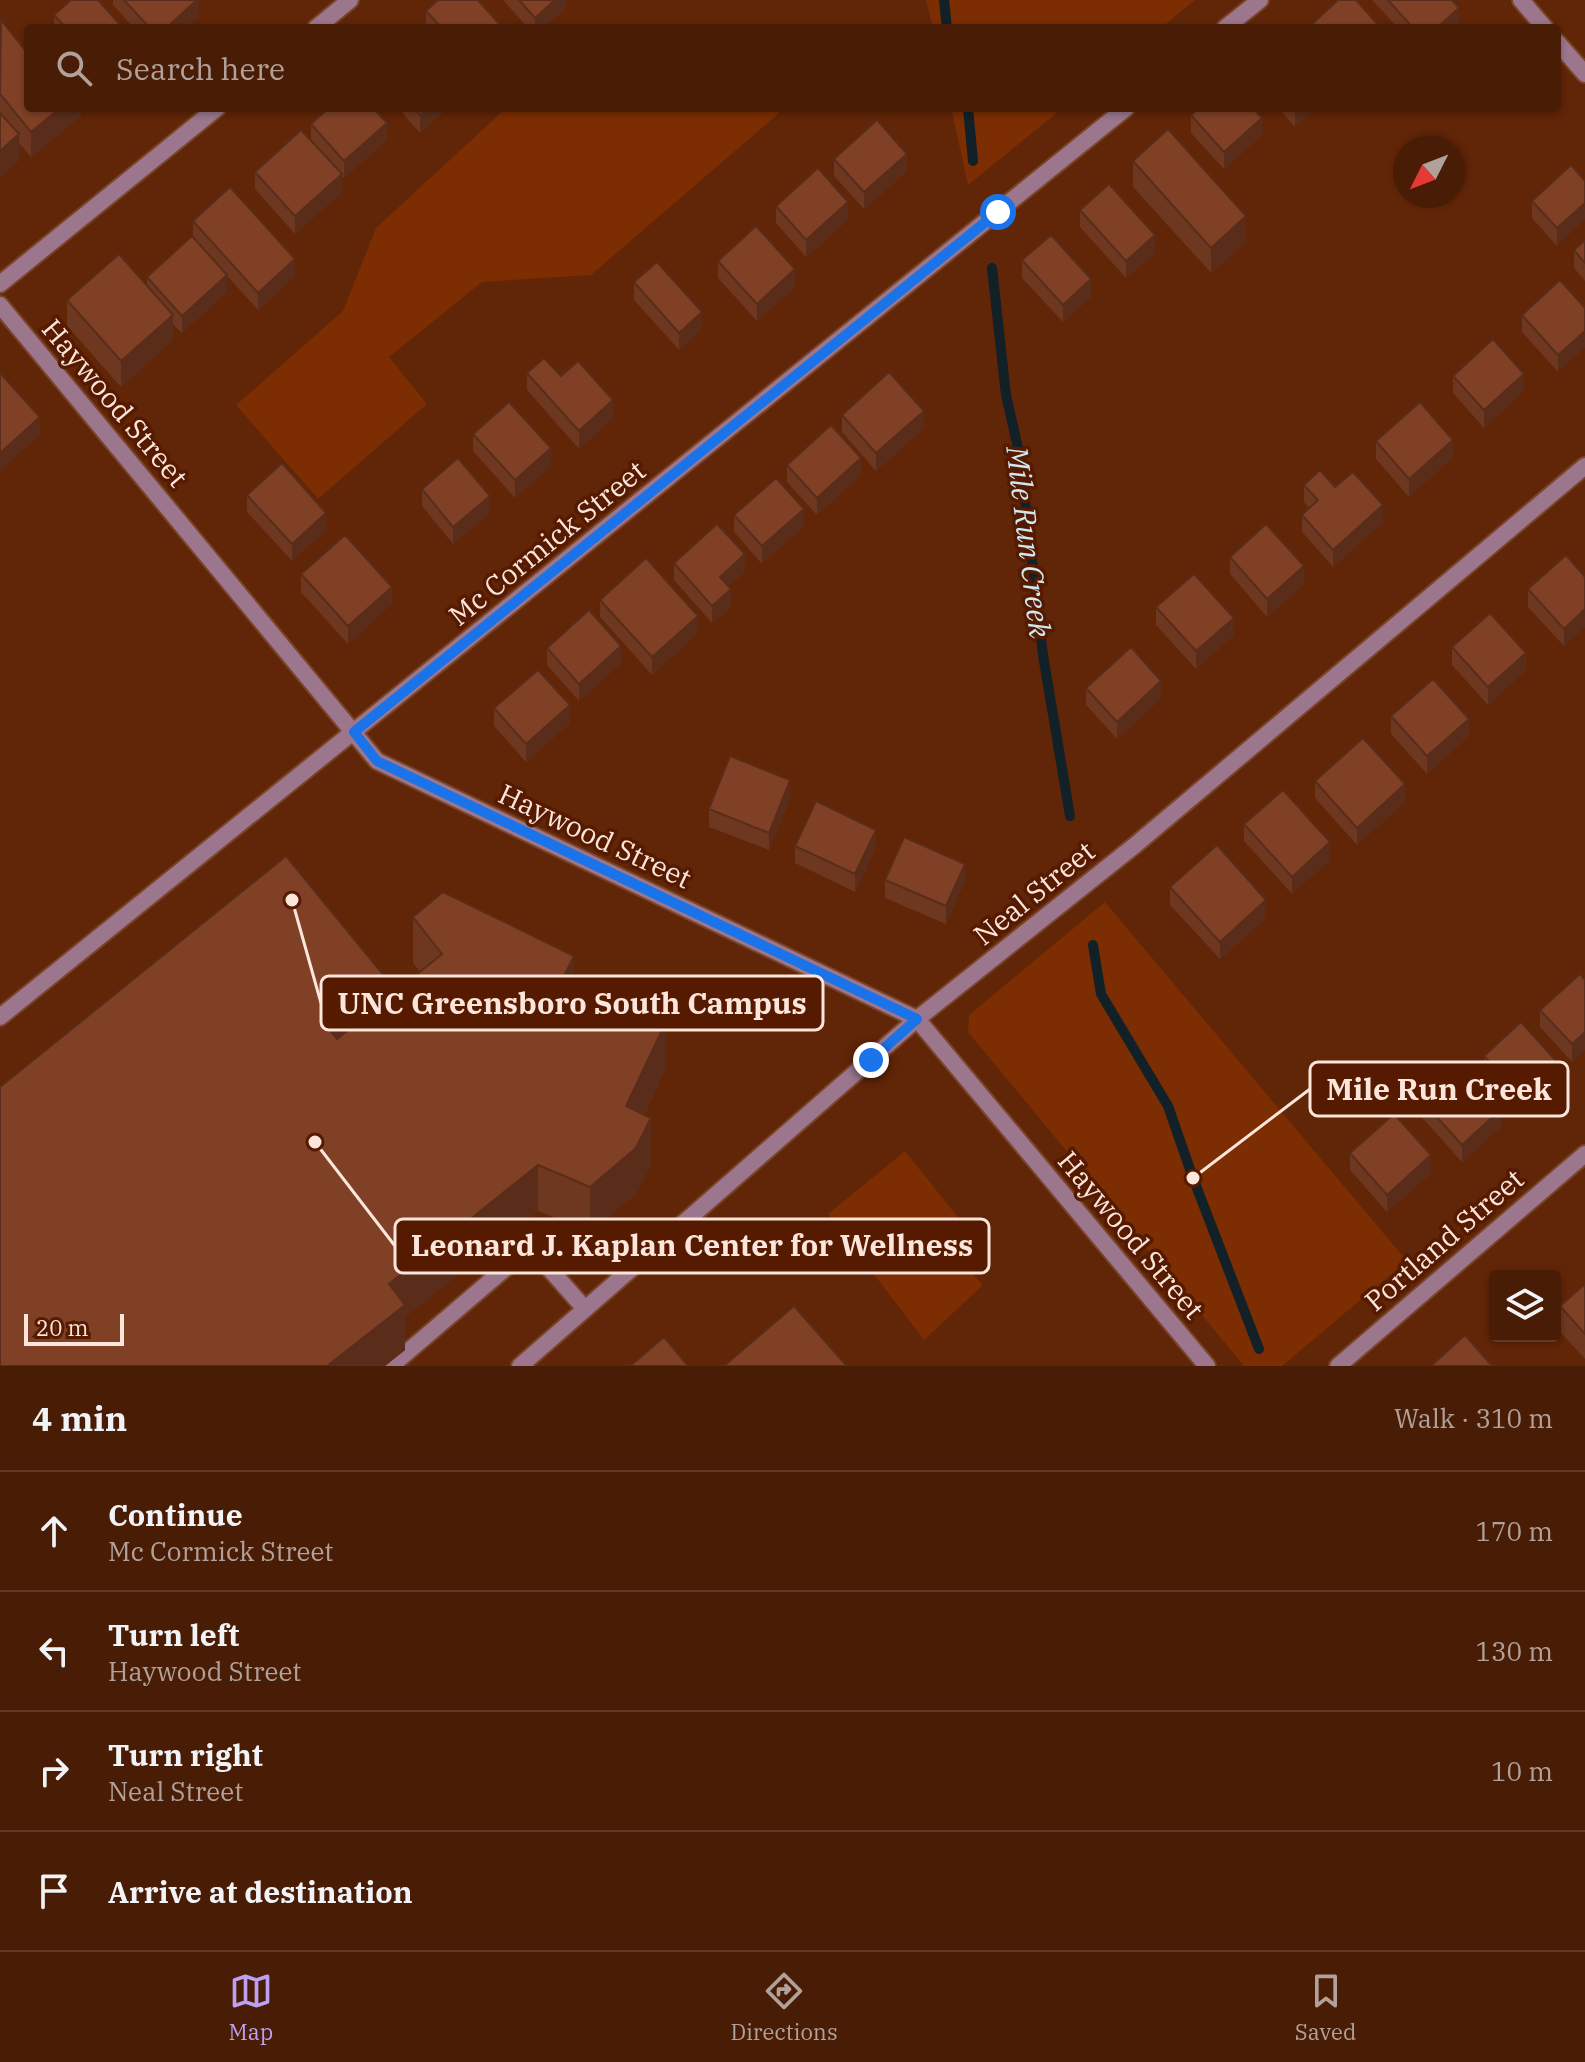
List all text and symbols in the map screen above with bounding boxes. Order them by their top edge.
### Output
search box [24,24,1561,112]
icon: search [52,46,96,90]
text: Search here [116,49,285,88]
north arrow [1393,136,1465,208]
route start [980,194,1016,230]
street label: Haywood Street [34,311,197,494]
water label: Mile Run Creek [998,443,1061,640]
street label: Mc Cormick Street [441,452,653,633]
street label: Haywood Street [493,775,698,896]
street label: Neal Street [965,832,1102,953]
callout: UNC Greensboro South Campus [321,976,823,1030]
text: UNC Greensboro South Campus [337,983,807,1022]
route end [853,1042,889,1078]
callout: Mile Run Creek [1310,1062,1568,1116]
text: Mile Run Creek [1326,1069,1552,1108]
street label: Haywood Street [1050,1143,1213,1326]
street label: Portland Street [1356,1160,1531,1319]
callout: Leonard J. Kaplan Center for Wellness [395,1219,989,1273]
text: Leonard J. Kaplan Center for Wellness [411,1225,973,1264]
map controls [1489,1270,1561,1342]
button: layers [1489,1270,1561,1342]
scale bar [24,1310,124,1346]
text: 20 m [36,1313,88,1342]
text: 4 min [32,1396,127,1440]
text: Walk · 310 m [1394,1401,1553,1435]
text: Continue [108,1495,243,1534]
icon: ahead [32,1509,76,1553]
text: 170 m [1475,1514,1553,1548]
text: Mc Cormick Street [108,1534,334,1568]
text: Turn left [108,1615,240,1654]
icon: left [32,1629,76,1673]
text: 130 m [1475,1634,1553,1668]
text: Haywood Street [108,1654,302,1688]
text: Turn right [108,1735,263,1774]
icon: right [32,1749,76,1793]
text: 10 m [1491,1754,1553,1788]
text: Neal Street [108,1774,243,1808]
icon: arrive [32,1869,76,1913]
text: Arrive at destination [108,1872,413,1911]
tab: Map [229,1969,273,2046]
tab: Directions [730,1969,838,2046]
tab: Saved [1295,1969,1356,2046]

